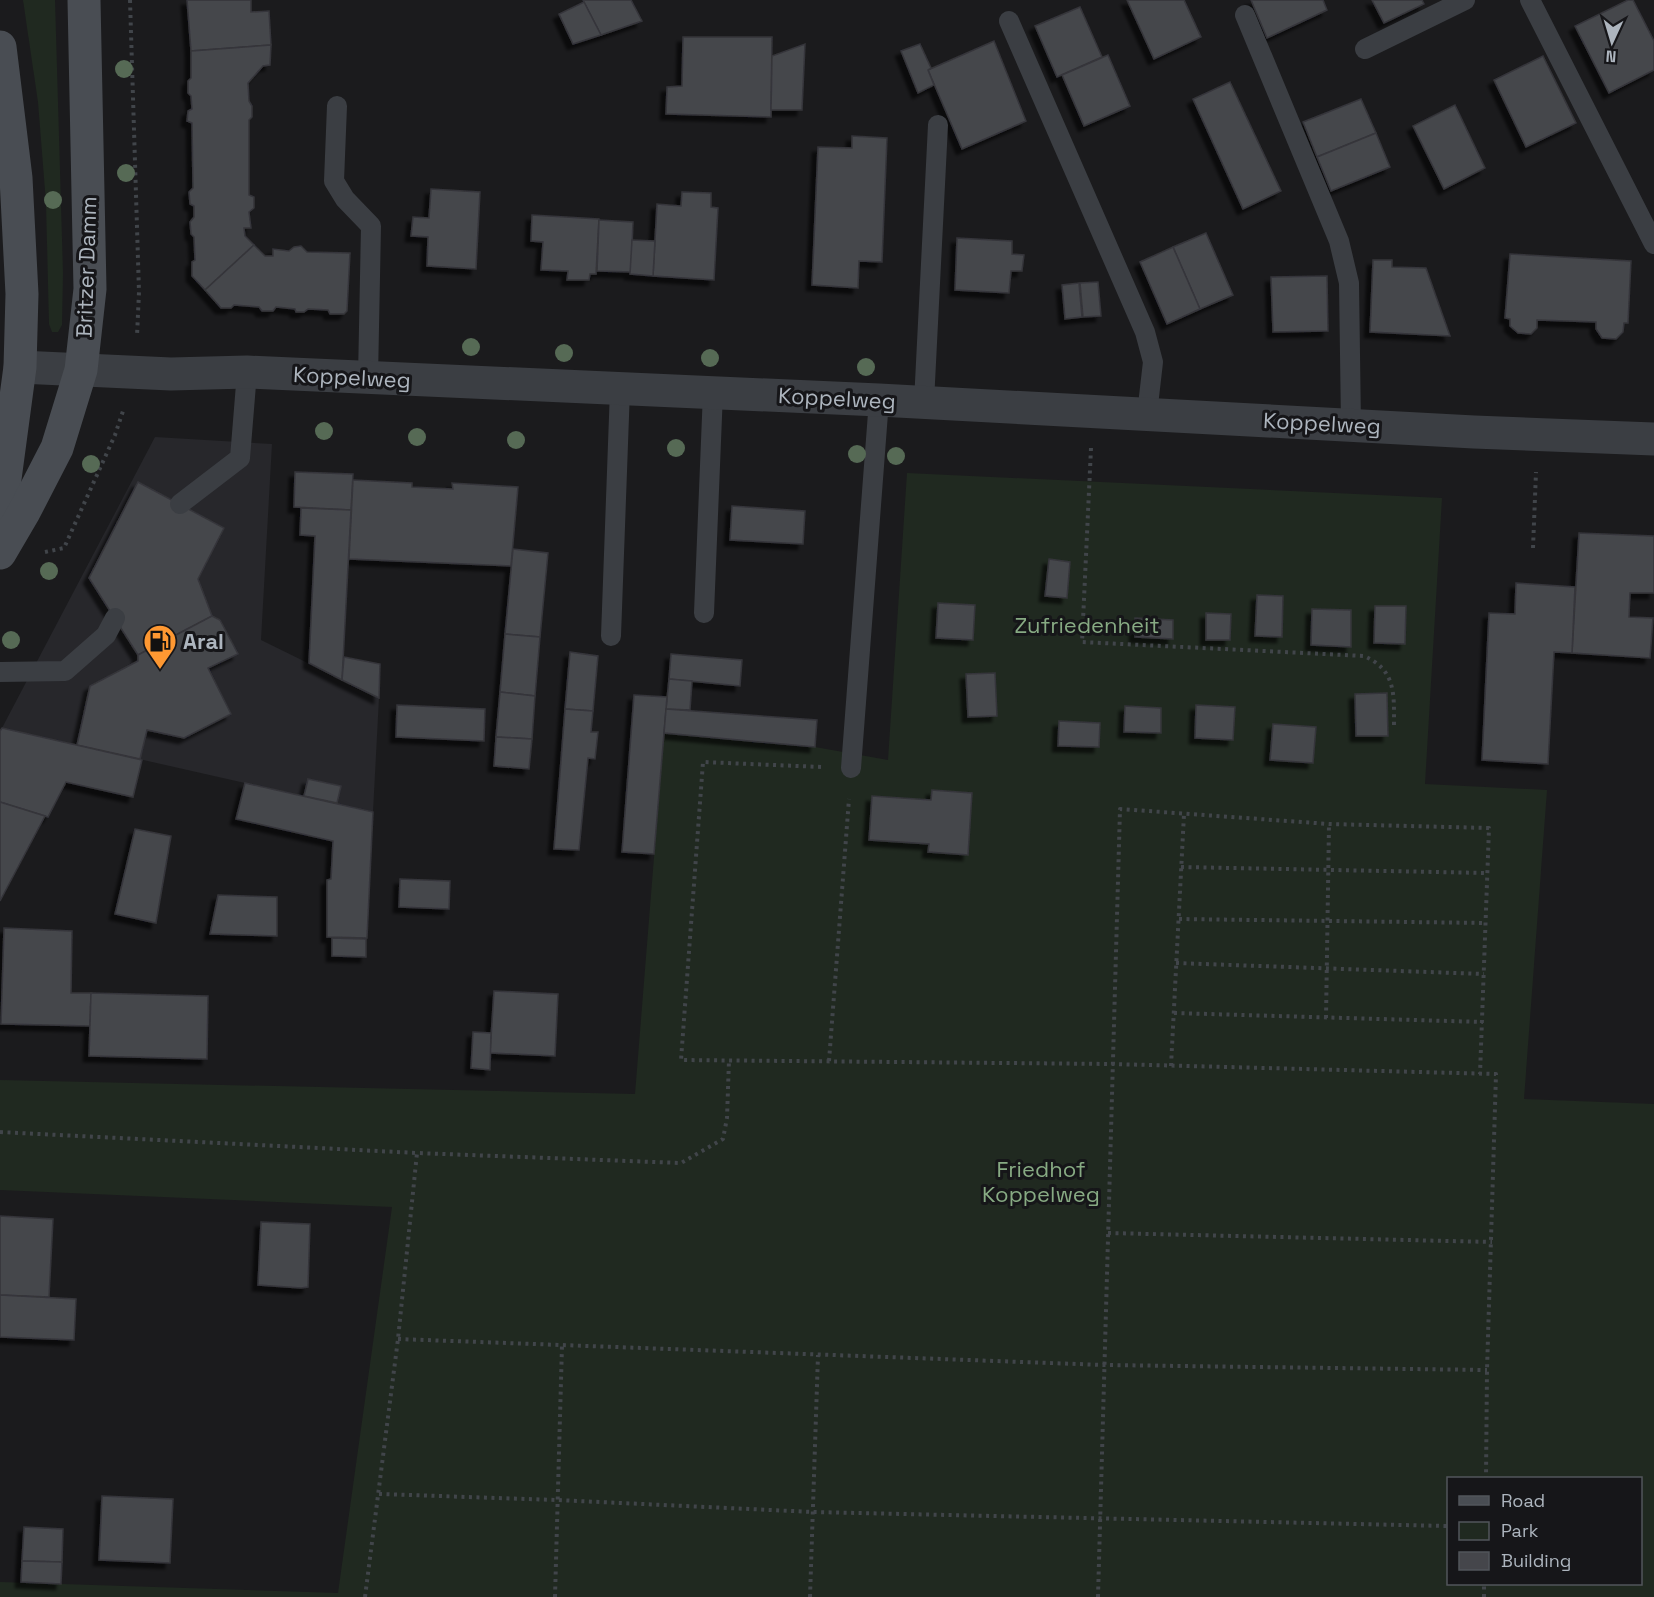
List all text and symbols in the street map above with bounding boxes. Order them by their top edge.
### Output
north arrow [1582,12,1642,72]
text: N [1605,46,1617,67]
street label: Britzer Damm [70,196,102,338]
street label: Koppelweg [292,360,412,394]
street label: Koppelweg [777,381,897,415]
street label: Koppelweg [1262,406,1382,440]
park label: Zufriedenheit [1014,611,1160,639]
fuel station icon: Aral [142,623,178,670]
place label: Aral [183,627,224,655]
park label: Friedhof Koppelweg [982,1155,1100,1208]
legend [1447,1477,1642,1585]
text: Road [1501,1489,1545,1512]
text: Park [1501,1519,1539,1542]
text: Building [1501,1549,1571,1572]

